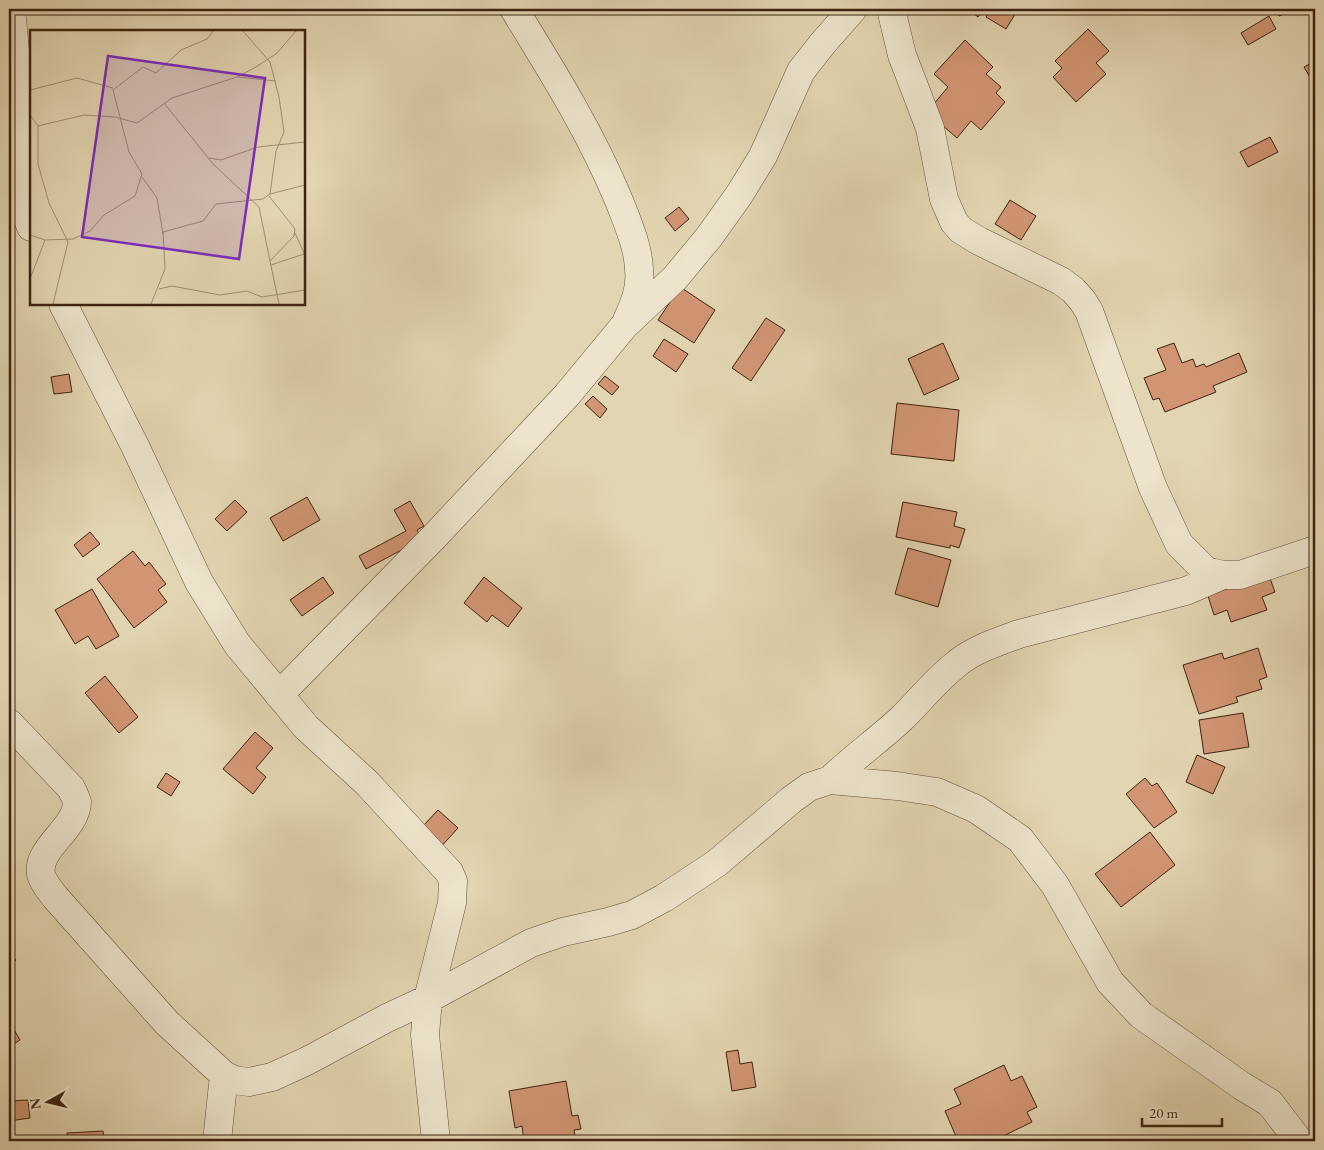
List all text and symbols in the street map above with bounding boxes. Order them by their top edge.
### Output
inset map [30,30,305,305]
north arrow [22,1078,72,1128]
scale bar [1142,1095,1222,1127]
text: N [25,1096,45,1111]
text: 20 m [1149,1103,1178,1122]

